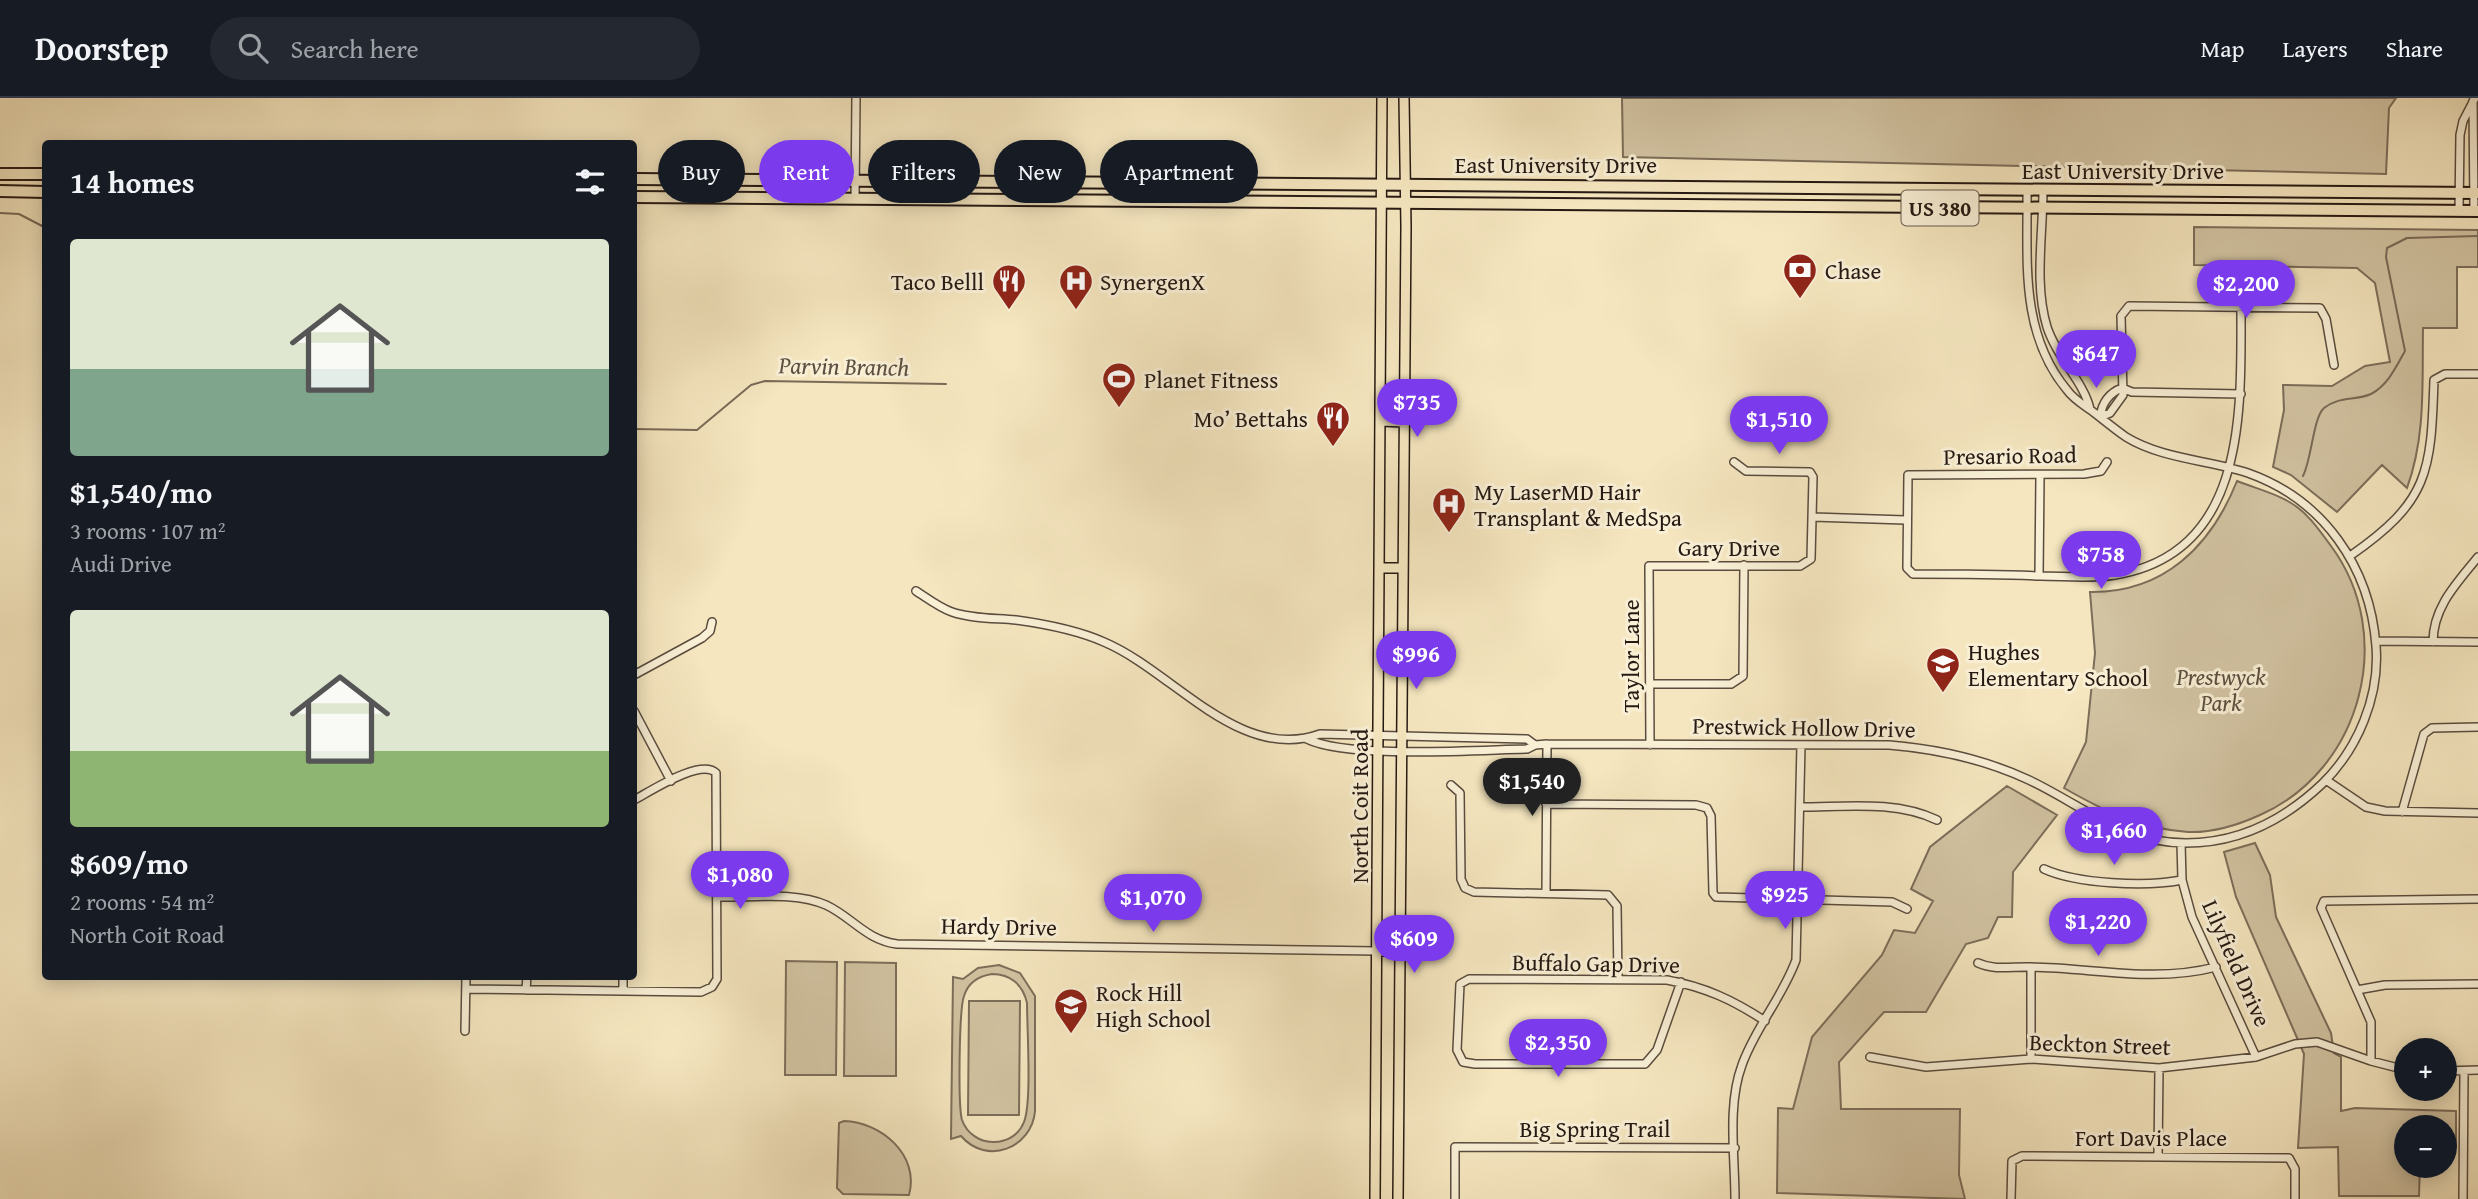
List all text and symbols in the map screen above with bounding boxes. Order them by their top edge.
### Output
search box [210,17,700,80]
text: Doorstep [35,24,168,72]
icon: search [234,29,272,67]
text: Search here [290,29,419,68]
text: Map [2201,31,2244,66]
text: Layers [2282,31,2348,66]
text: Share [2386,31,2443,66]
chip: Buy [658,140,745,203]
chip: Rent [759,140,854,203]
chip: Filters [868,140,980,203]
chip: New [994,140,1086,203]
chip: Apartment [1100,140,1258,203]
street label: East University Drive [1455,148,1657,181]
street label: East University Drive [2022,154,2224,187]
text: 14 homes [70,160,195,204]
icon: filters [571,163,609,201]
road number: US 380 [1902,190,1979,226]
bank icon: Chase [1781,251,1819,300]
place label: Chase [1825,254,1881,287]
pin: $2,200 [2189,260,2303,320]
restaurant icon: Taco Belll [990,262,1028,311]
hospital icon: SynergenX [1057,262,1095,311]
place label: Taco Belll [891,265,984,298]
place label: SynergenX [1100,265,1205,298]
text: $2,200 [2213,266,2279,299]
icon: home [277,285,403,411]
pin: $647 [2055,330,2137,390]
text: $647 [2072,336,2120,369]
water label: Parvin Branch [777,347,910,385]
sports icon: Planet Fitness [1100,360,1138,409]
place label: Planet Fitness [1144,363,1278,396]
pin: $735 [1376,380,1458,439]
text: $735 [1393,385,1441,418]
pin: $1,510 [1722,396,1836,456]
restaurant icon: Mo’ Bettahs [1314,399,1352,448]
place label: Mo’ Bettahs [1194,402,1308,435]
text: $1,510 [1746,402,1812,435]
street label: Presario Road [1943,437,2078,473]
text: $1,540/mo [70,470,212,514]
place label: My LaserMD Hair Transplant & MedSpa [1474,475,1682,534]
hospital icon: My LaserMD Hair Transplant & MedSpa [1430,485,1468,534]
text: 3 rooms · 107 m² [70,514,225,547]
street label: Gary Drive [1678,531,1780,564]
pin: $758 [2060,532,2142,591]
text: $758 [2077,537,2125,570]
text: Audi Drive [70,547,172,580]
street label: Taylor Lane [1614,600,1647,712]
pin: $996 [1375,632,1457,691]
place label: Hughes Elementary School [1968,635,2148,694]
text: $996 [1392,637,1440,670]
school or university icon: Hughes Elementary School [1924,645,1962,694]
icon: home [277,656,403,782]
park label: Prestwyck Park [2176,660,2266,719]
street label: Prestwick Hollow Drive [1692,709,1916,745]
street label: North Coit Road [1343,728,1376,883]
pin: $1,540 [1475,758,1589,818]
text: $1,540 [1499,764,1565,797]
pin: $1,660 [2057,808,2171,867]
text: $1,660 [2081,813,2147,846]
text: $609/mo [70,841,188,885]
pin: $1,080 [683,852,797,911]
text: $1,080 [707,857,773,890]
pin: $925 [1744,872,1826,931]
pin: $1,070 [1096,874,1210,934]
text: $925 [1761,877,1809,910]
text: $1,070 [1120,880,1186,913]
text: 2 rooms · 54 m² [70,885,214,918]
street label: Lilyfield Drive [2194,894,2280,1032]
pin: $1,220 [2041,898,2155,958]
text: $1,220 [2065,904,2131,937]
street label: Hardy Drive [941,908,1057,944]
pin: $609 [1373,916,1455,975]
text: North Coit Road [70,918,224,951]
text: $609 [1390,921,1438,954]
street label: Buffalo Gap Drive [1512,945,1680,981]
place label: Rock Hill High School [1096,976,1211,1035]
school or university icon: Rock Hill High School [1052,986,1090,1035]
pin: $2,350 [1501,1020,1615,1079]
text: $2,350 [1525,1025,1591,1058]
street label: Beckton Street [2029,1025,2171,1063]
map controls [2394,1038,2457,1178]
button: + [2394,1038,2457,1101]
street label: Big Spring Trail [1520,1112,1670,1145]
button: − [2394,1115,2457,1178]
street label: Fort Davis Place [2075,1121,2227,1154]

